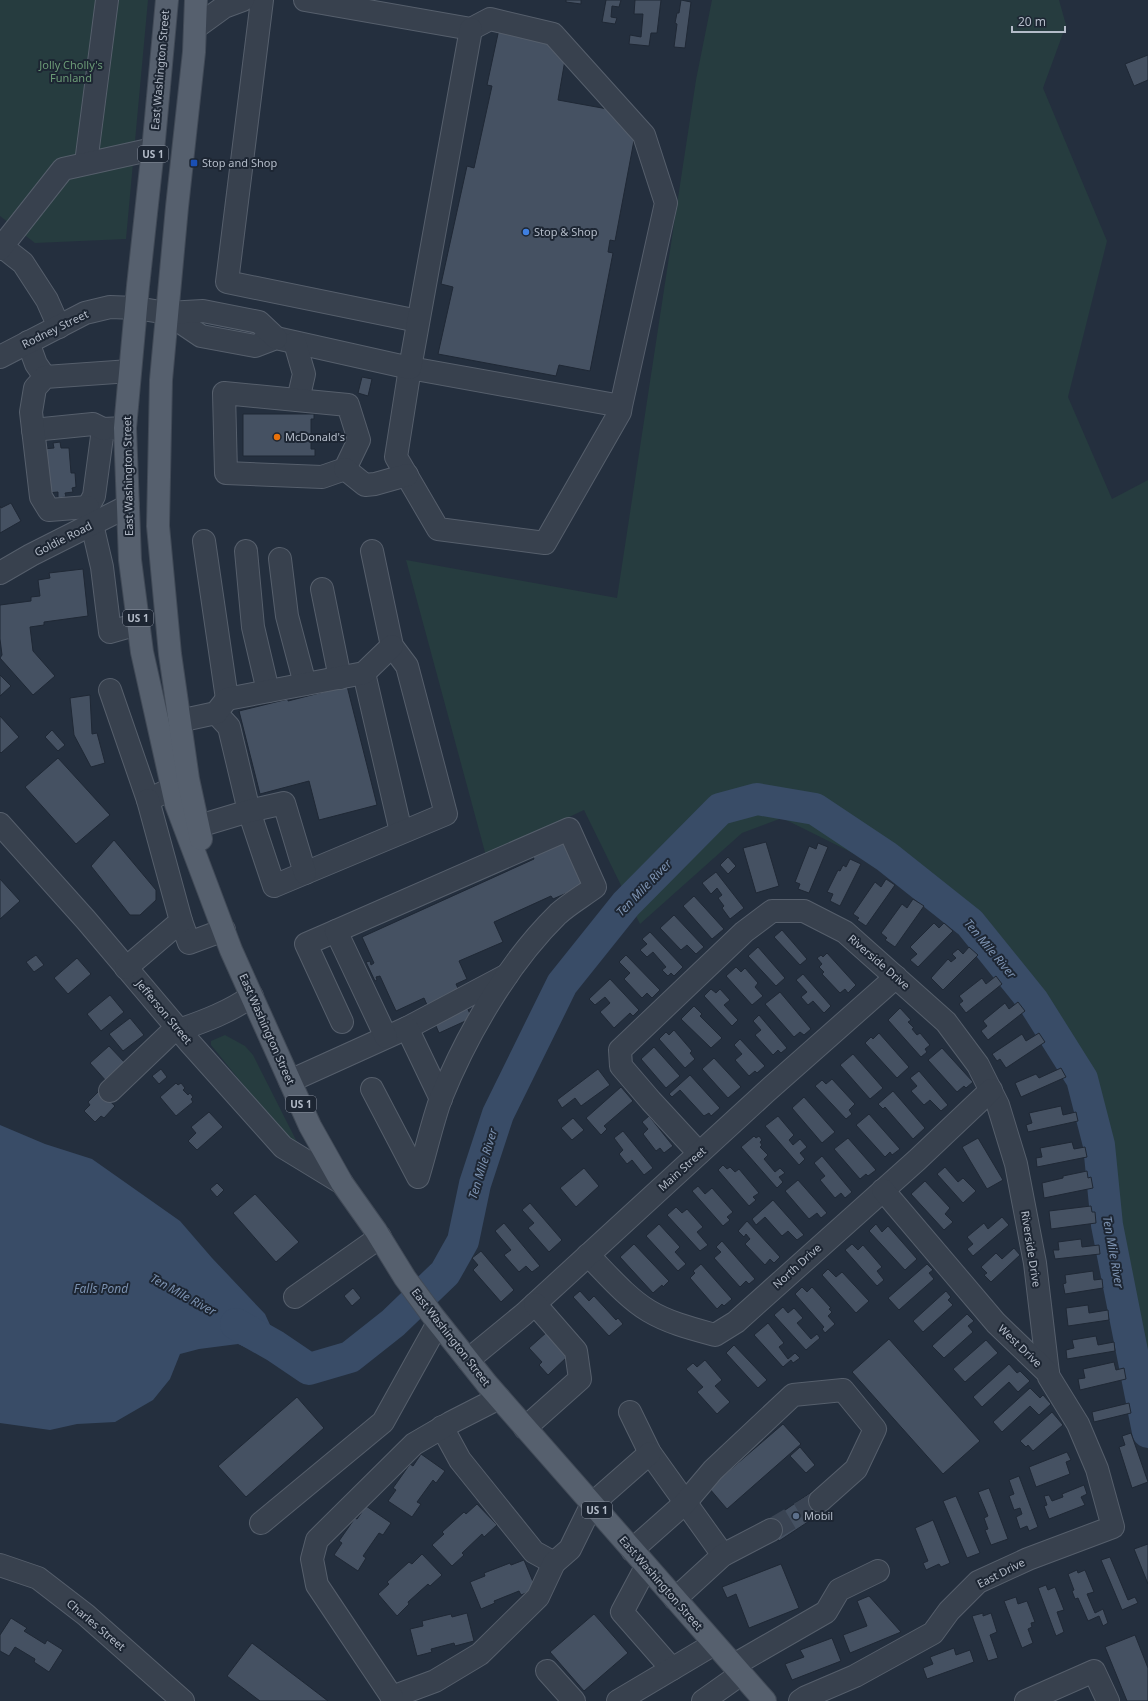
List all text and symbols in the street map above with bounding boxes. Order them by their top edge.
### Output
scale bar [1012,8,1065,34]
street label: East Washington Street [147,9,172,130]
text: 20 m [1018,13,1046,30]
park label: Jolly Cholly's Funland [38,57,103,85]
road number: US 1 [138,146,168,162]
place label: Stop and Shop [202,155,277,170]
marker: Stop and Shop [189,158,199,168]
place label: Stop & Shop [534,224,598,239]
marker: Stop & Shop [521,227,531,237]
street label: Rodney Street [19,306,91,351]
street label: East Washington Street [119,416,136,536]
place label: McDonald's [285,429,345,444]
marker: McDonald's [272,432,282,442]
street label: Goldie Road [31,518,94,559]
road number: US 1 [123,610,153,626]
water label: Ten Mile River [612,855,676,920]
water label: Ten Mile River [960,915,1021,983]
street label: Riverside Drive [845,931,913,993]
street label: East Washington Street [236,971,299,1087]
street label: Jefferson Street [132,976,196,1047]
road number: US 1 [286,1096,316,1112]
water label: Ten Mile River [464,1125,502,1201]
street label: Main Street [655,1143,709,1194]
street label: Riverside Drive [1018,1210,1045,1288]
water label: Ten Mile River [1099,1215,1128,1291]
street label: North Drive [769,1240,824,1291]
water label: Ten Mile River [147,1269,220,1320]
water label: Falls Pond [74,1280,129,1297]
street label: East Washington Street [409,1285,494,1389]
street label: West Drive [995,1321,1046,1370]
road number: US 1 [582,1502,612,1518]
place label: Mobil [804,1508,833,1523]
marker: Mobil [791,1511,801,1521]
street label: East Washington Street [616,1532,706,1633]
street label: East Drive [974,1554,1027,1591]
street label: Charles Street [64,1596,129,1654]

